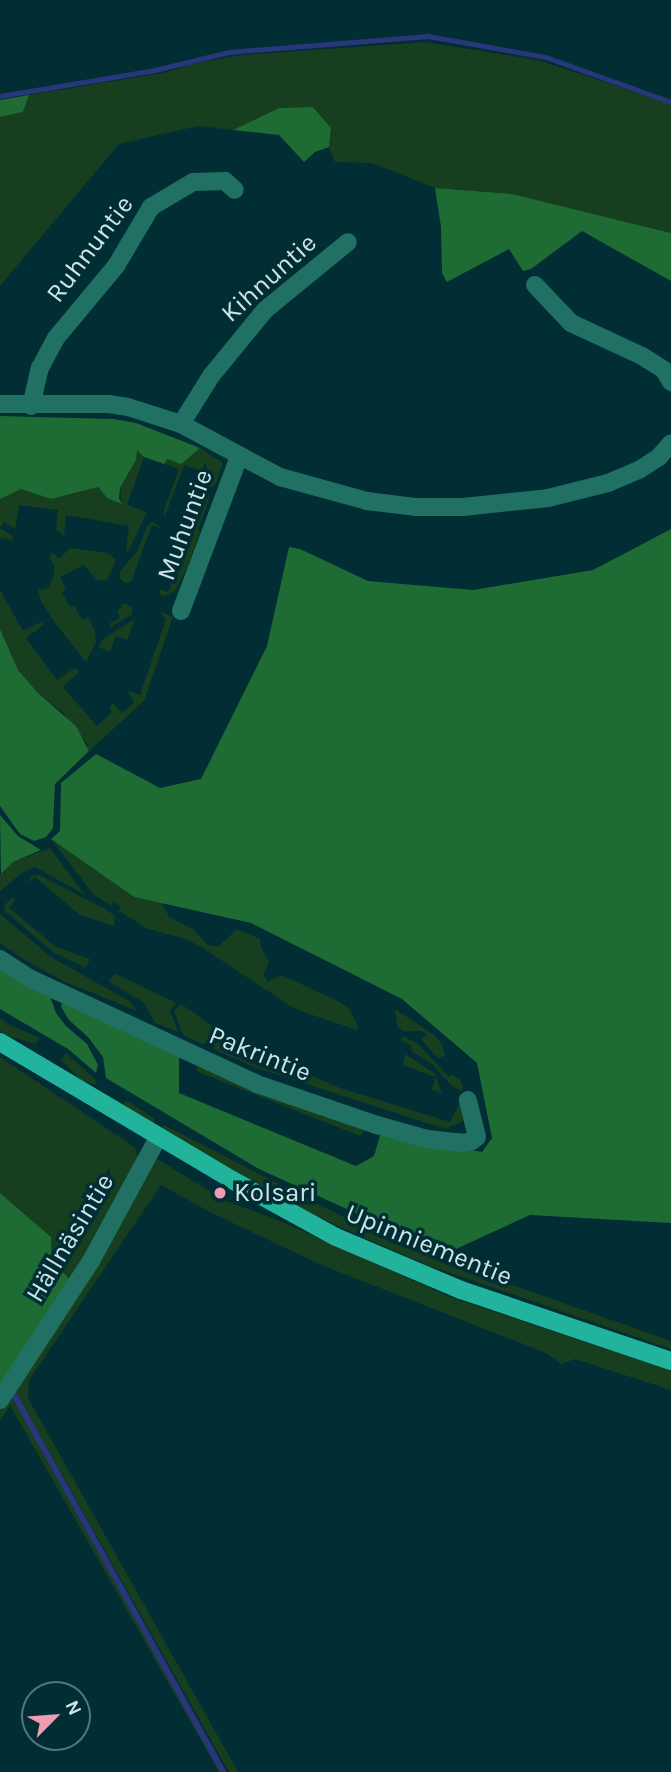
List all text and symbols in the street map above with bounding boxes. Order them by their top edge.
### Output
street label: Ruhnuntie [40,190,140,308]
street label: Kihnuntie [215,227,323,329]
street label: Muhuntie [151,465,219,585]
street label: Pakrintie [205,1019,315,1089]
street label: Hällnäsintie [19,1168,121,1308]
place label: Kolsari [234,1177,316,1209]
marker: Kolsari [212,1185,228,1201]
street label: Upinniementie [341,1197,517,1293]
north arrow [21,1681,91,1751]
text: N [60,1697,86,1719]

